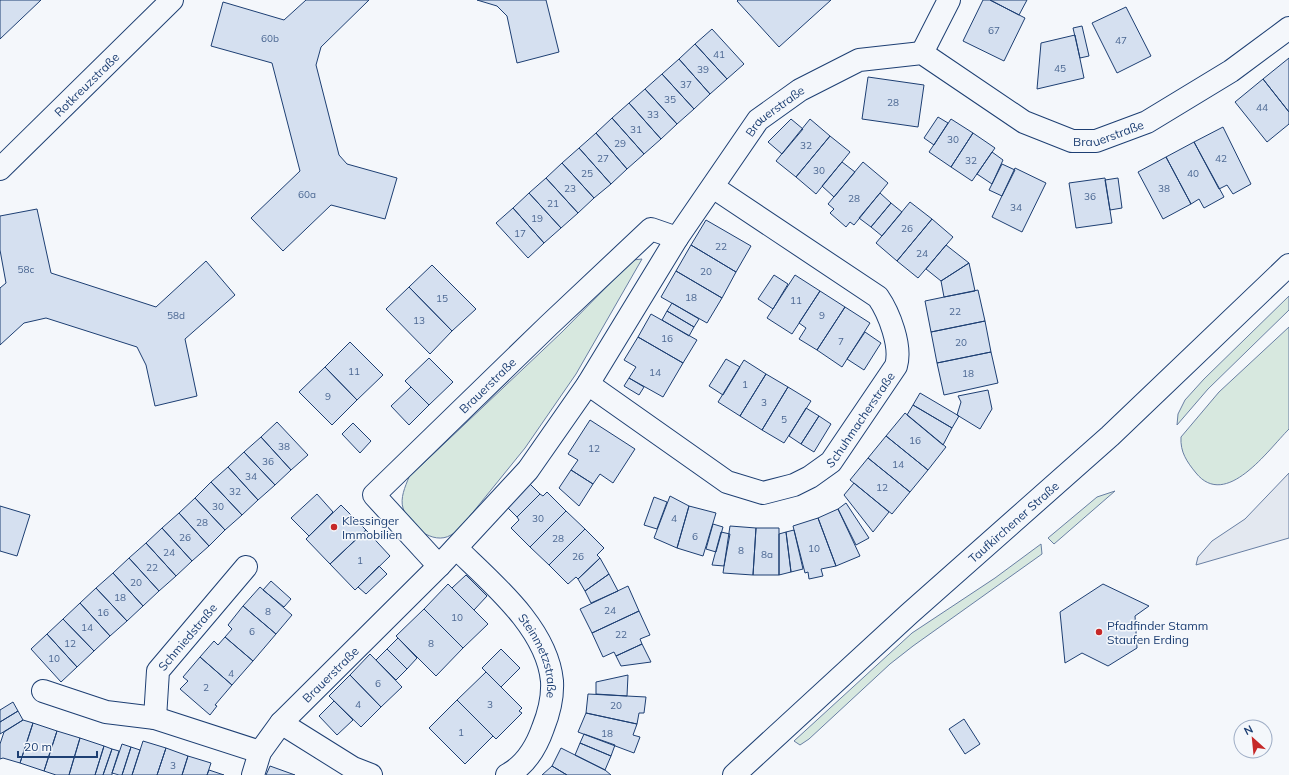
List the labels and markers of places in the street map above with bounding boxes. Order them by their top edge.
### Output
place label: Klessinger Immobilien [342,513,402,542]
marker: Klessinger Immobilien [329,522,339,532]
place label: Pfadfinder Stamm Staufen Erding [1107,618,1208,647]
marker: Pfadfinder Stamm Staufen Erding [1094,627,1104,637]

